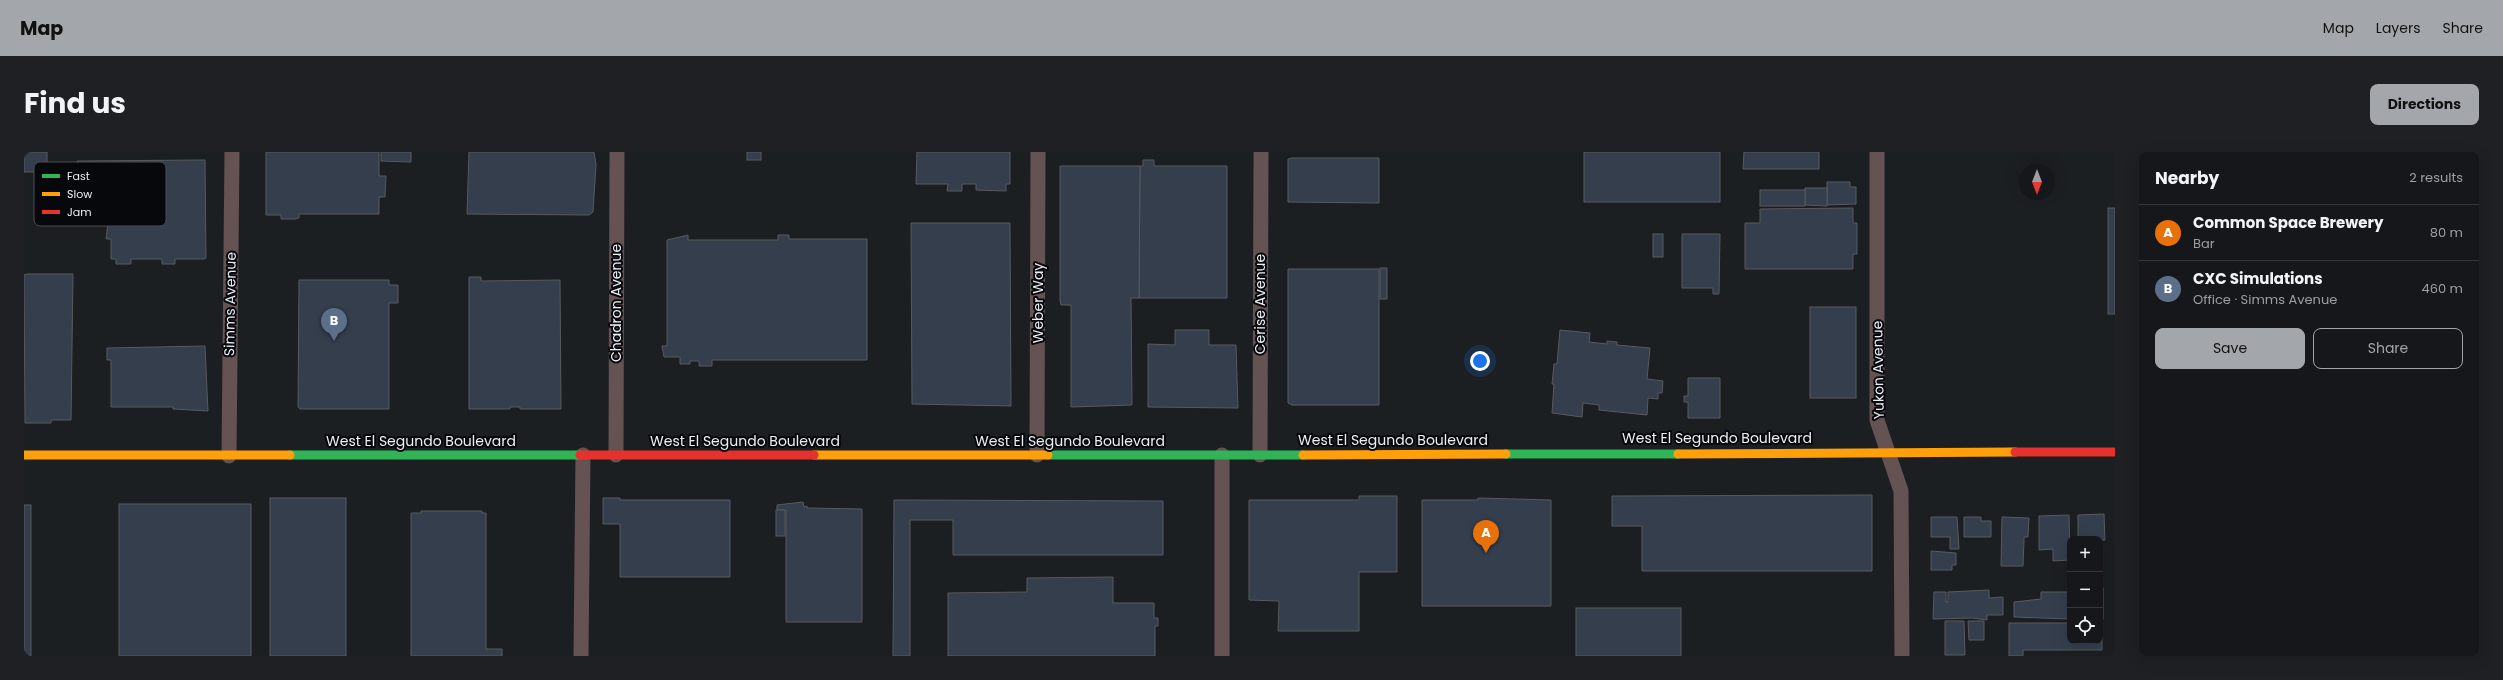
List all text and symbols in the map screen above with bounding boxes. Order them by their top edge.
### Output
text: Map [20,15,63,42]
text: Map [2323,18,2354,38]
text: Layers [2376,18,2420,38]
text: Share [2442,18,2483,38]
text: Find us [24,84,126,123]
button: Directions [2370,84,2479,125]
legend [34,162,166,226]
north arrow [2019,164,2055,200]
text: Nearby [2155,166,2219,190]
text: Fast [67,168,90,184]
text: 2 results [2409,168,2463,187]
text: Slow [67,186,92,202]
text: Jam [67,204,92,220]
text: Common Space Brewery [2193,212,2383,233]
text: A [2163,223,2173,242]
text: 80 m [2430,223,2463,242]
text: Bar [2193,234,2215,253]
street label: Chadron Avenue [606,244,626,362]
street label: Simms Avenue [219,251,241,356]
street label: Cerise Avenue [1250,253,1270,354]
street label: Weber Way [1028,263,1048,343]
text: CXC Simulations [2193,268,2323,289]
text: B [2164,279,2172,298]
text: 460 m [2422,279,2463,298]
text: Office · Simms Avenue [2193,290,2337,309]
pin: B [321,308,347,341]
street label: Yukon Avenue [1867,320,1889,419]
button: Save [2155,328,2305,369]
button: Share [2313,328,2463,369]
your location [1470,351,1490,371]
street label: West El Segundo Boulevard [1622,428,1812,448]
street label: West El Segundo Boulevard [1298,430,1488,450]
street label: West El Segundo Boulevard [326,431,516,451]
street label: West El Segundo Boulevard [650,431,840,451]
street label: West El Segundo Boulevard [975,431,1165,451]
pin: A [1473,520,1499,553]
map controls [2067,536,2103,644]
button: + [2067,536,2103,572]
button: − [2067,572,2103,608]
button: locate [2067,608,2103,644]

